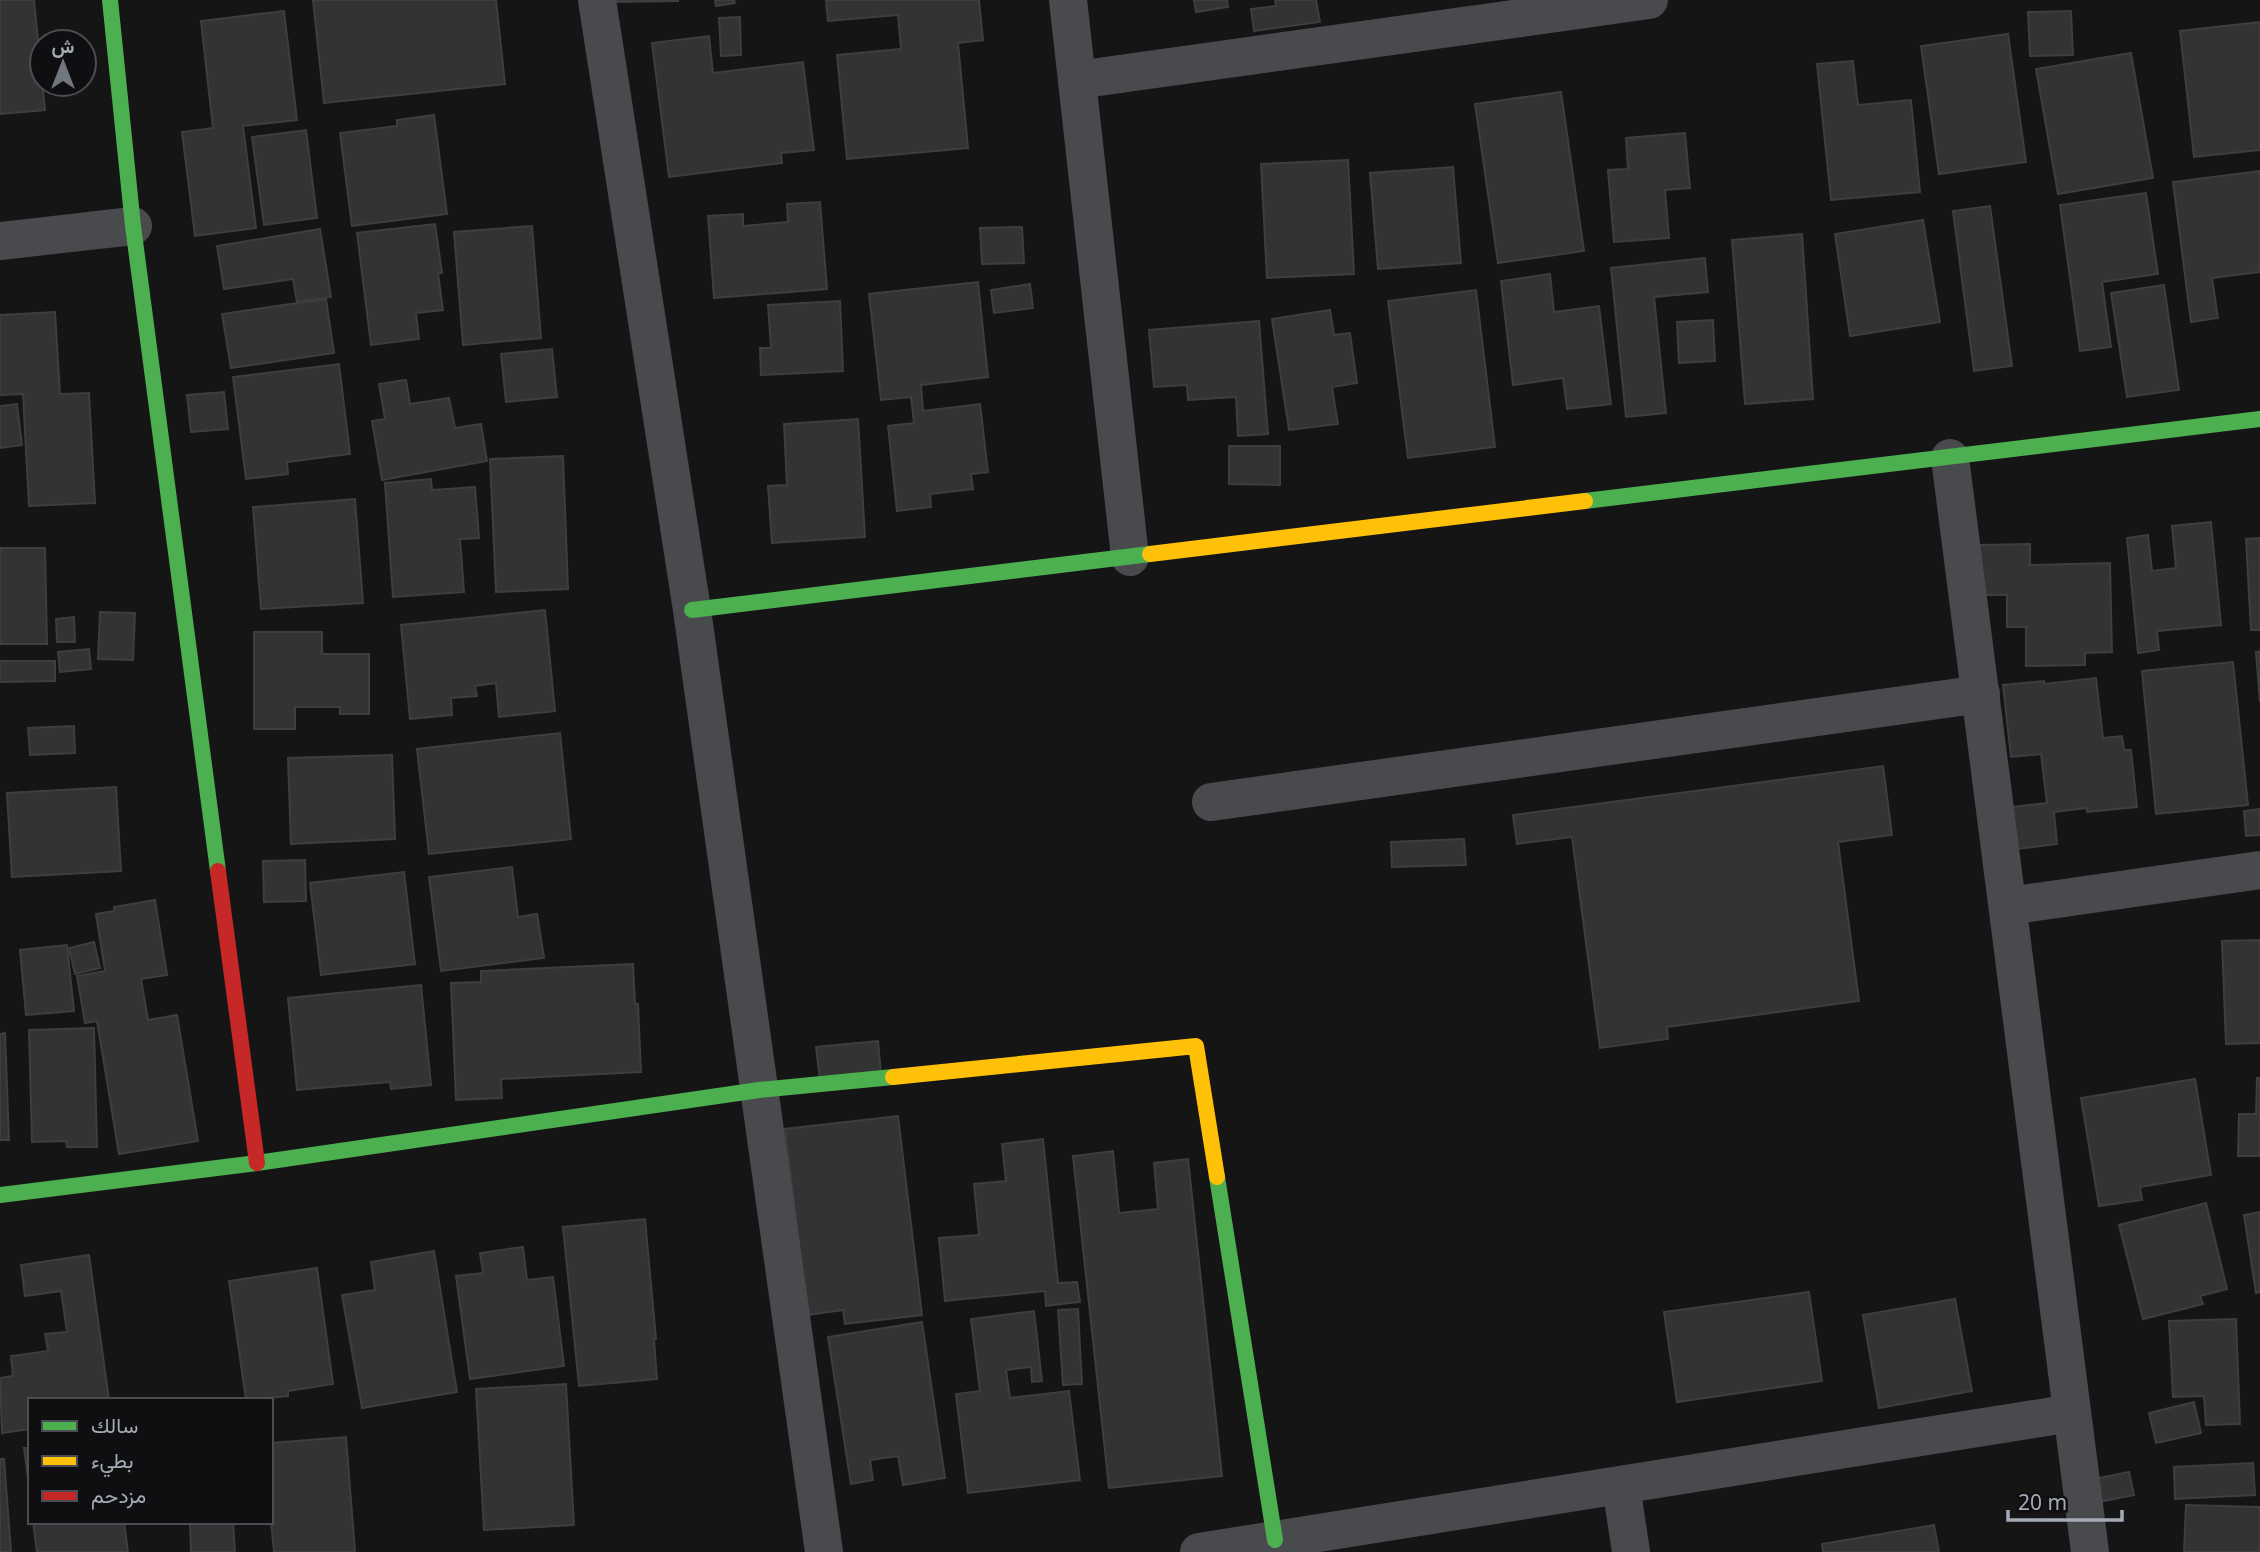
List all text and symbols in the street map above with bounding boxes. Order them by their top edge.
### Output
north arrow [28,28,98,98]
text: ش [52,33,75,59]
legend [28,1398,273,1524]
text: سالك [91,1411,138,1439]
text: بطيء [91,1446,134,1478]
scale bar [2008,1478,2122,1522]
text: مزدحم [91,1481,146,1510]
text: 20 m [2018,1488,2067,1516]

